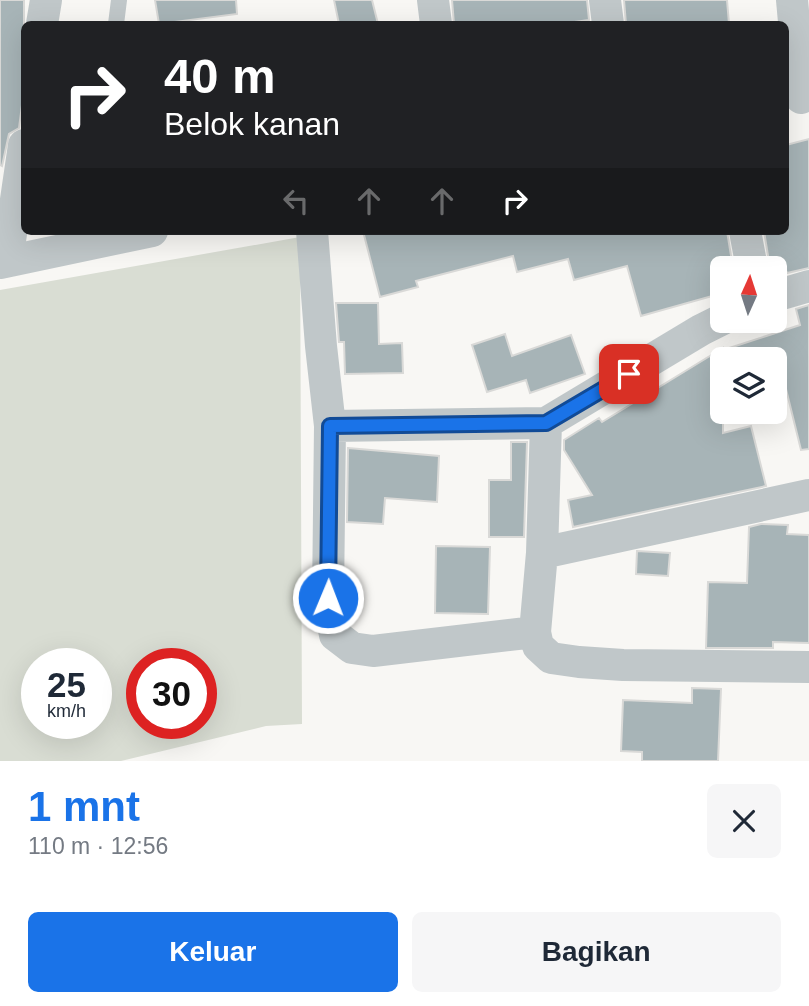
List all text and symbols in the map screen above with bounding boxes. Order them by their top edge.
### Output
icon: right [49,49,140,140]
text: 40 m [164,49,276,103]
text: Belok kanan [164,106,340,142]
icon: left [277,182,315,220]
icon: ahead [350,182,388,220]
icon: ahead [423,182,461,220]
icon: right [496,182,534,220]
north arrow [710,256,788,332]
map controls [710,256,787,424]
pin [599,344,659,404]
button: layers [710,347,787,424]
icon: arrive [610,355,648,393]
position arrow [291,561,365,635]
speed limit sign: 30 [126,648,217,739]
text: 25 [47,665,86,704]
text: km/h [47,701,86,721]
text: 1 mnt [28,783,140,830]
button: close [707,784,781,858]
text: 110 m · 12:56 [28,833,168,859]
button: Keluar [28,912,398,992]
button: Bagikan [412,912,781,992]

